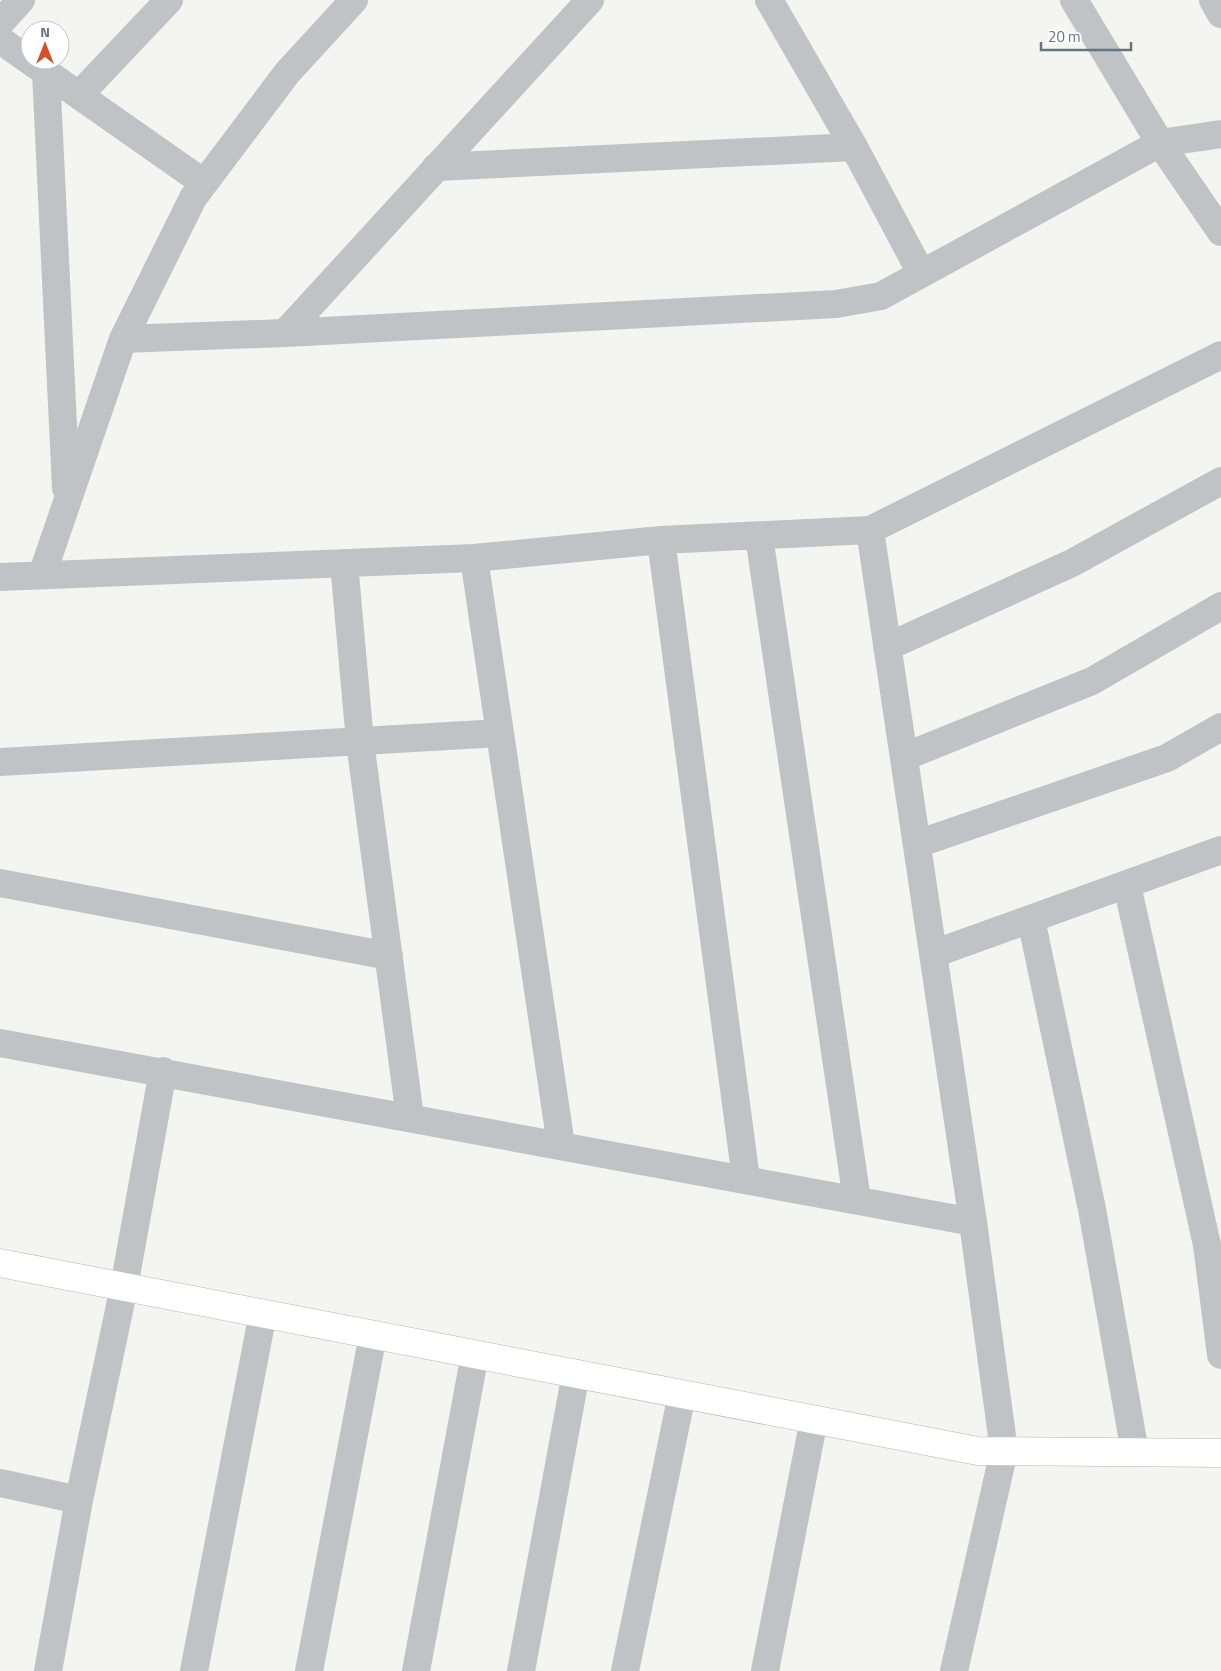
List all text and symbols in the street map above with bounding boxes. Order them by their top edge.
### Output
north arrow [20,20,70,70]
scale bar [1041,20,1131,52]
text: N [40,21,50,42]
text: 20 m [1048,25,1081,48]

